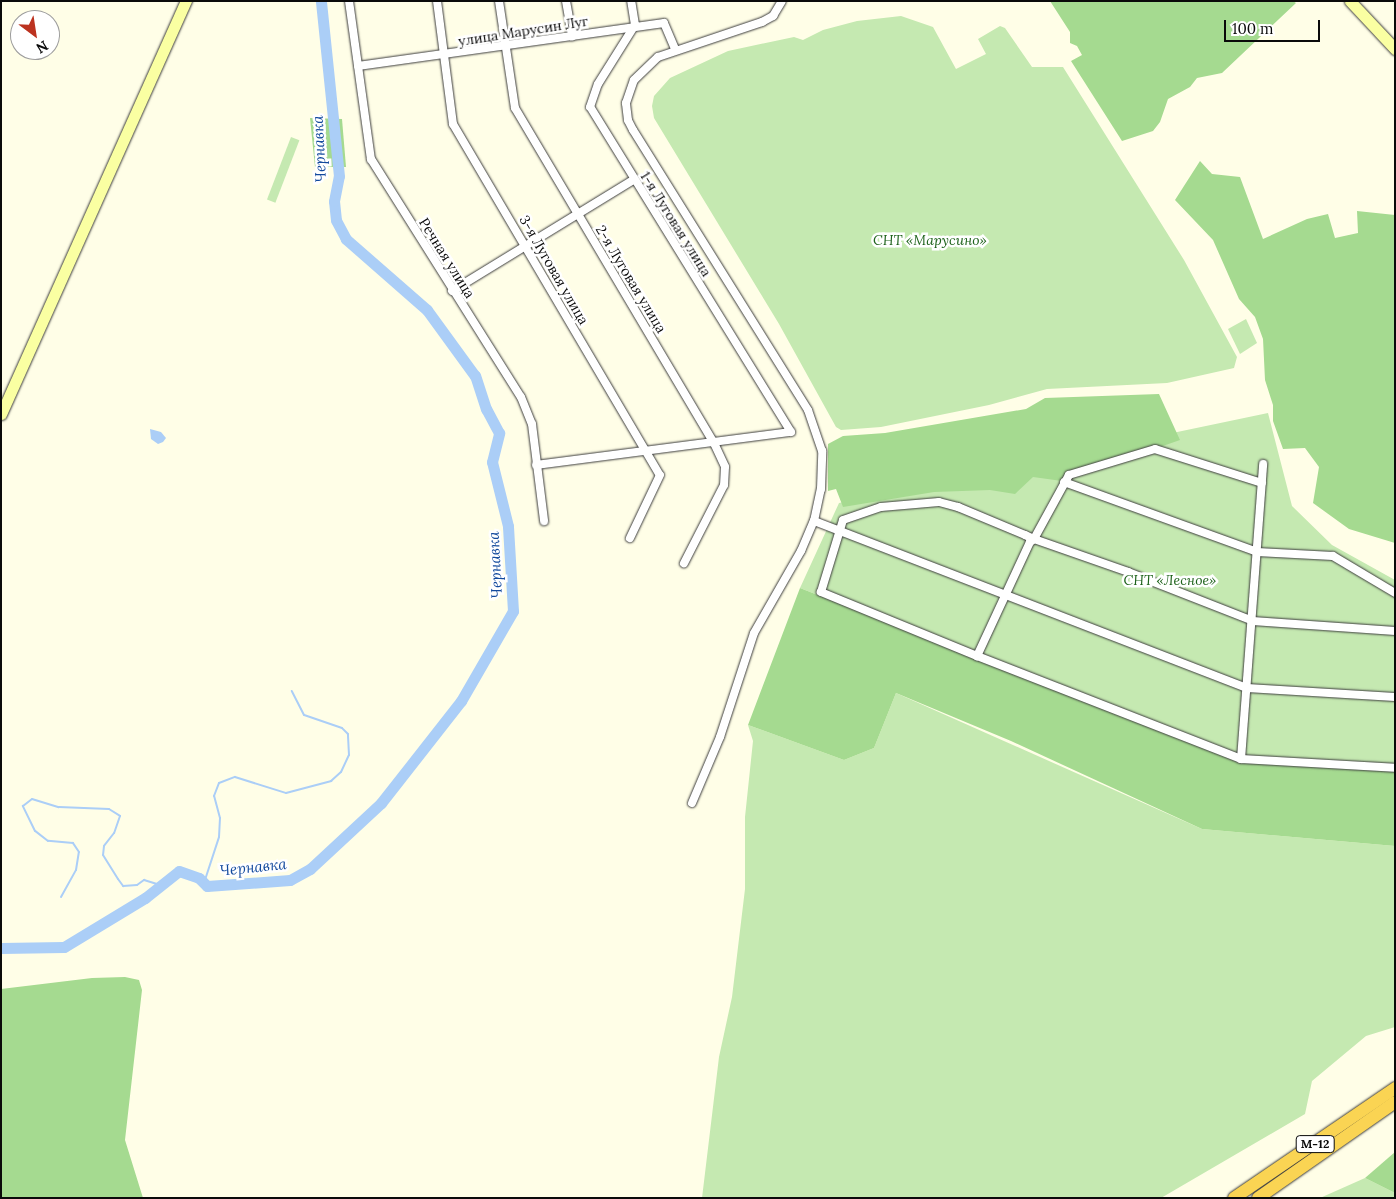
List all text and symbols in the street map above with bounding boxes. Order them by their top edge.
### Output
north arrow [10,10,60,60]
scale bar [1226,10,1322,42]
street label: улица Марусин Луг [457,12,589,50]
text: 100 m [1232,19,1273,38]
text: N [33,36,51,57]
water label: Чернавка [308,115,330,183]
street label: 1-я Луговая улица [637,168,715,280]
street label: 3-я Луговая улица [516,212,592,328]
street label: Речная улица [416,215,478,301]
street label: 2-я Луговая улица [592,222,670,336]
park label: СНТ «Марусино» [873,232,987,248]
water label: Чернавка [484,531,506,599]
park label: СНТ «Лесное» [1124,572,1216,588]
water label: Чернавка [219,855,287,879]
road number: М-12 [1295,1134,1335,1154]

